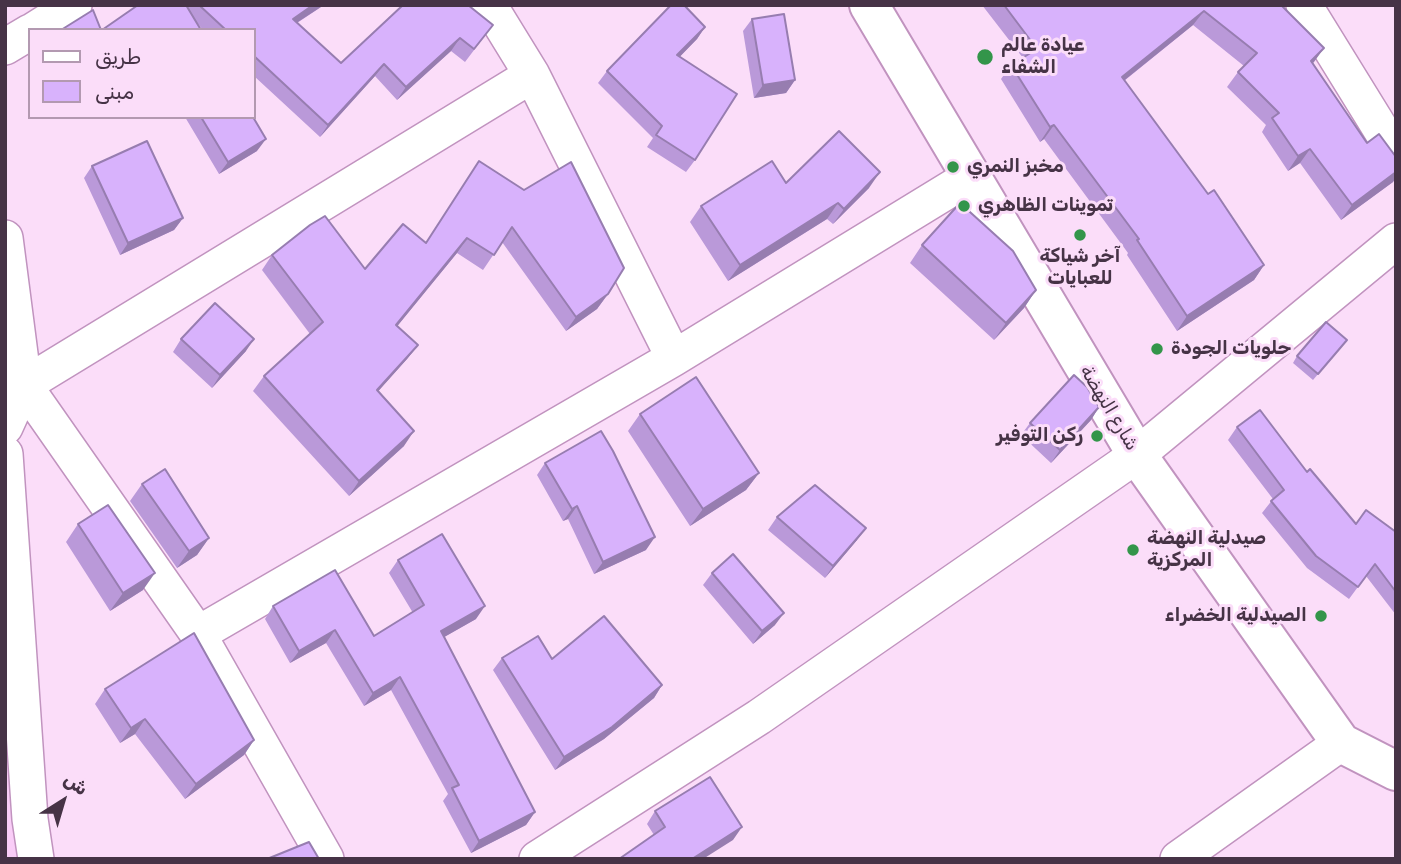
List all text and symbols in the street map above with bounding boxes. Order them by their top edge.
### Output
legend [28,28,256,119]
place label: عيادة عالم الشفاء [1001,35,1084,79]
text: طريق [95,44,141,69]
marker: عيادة عالم الشفاء [975,47,995,67]
text: مبنى [95,79,134,104]
place label: مخبز النمري [967,156,1064,178]
marker: مخبز النمري [945,159,961,175]
place label: تموينات الظاهري [978,195,1113,217]
marker: تموينات الظاهري [956,198,972,214]
marker: آخر شياكة للعبايات [1072,227,1088,243]
place label: آخر شياكة للعبايات [1040,246,1120,290]
place label: حلويات الجودة [1171,338,1291,360]
marker: حلويات الجودة [1149,341,1165,357]
street label: شارع النهضة [1075,361,1143,455]
place label: ركن التوفير [996,425,1083,447]
marker: ركن التوفير [1089,428,1105,444]
place label: صيدلية النهضة المركزية [1147,528,1266,572]
marker: صيدلية النهضة المركزية [1125,542,1141,558]
place label: الصيدلية الخضراء [1164,605,1307,627]
marker: الصيدلية الخضراء [1313,608,1329,624]
north arrow [28,766,98,836]
text: ش [59,767,92,800]

